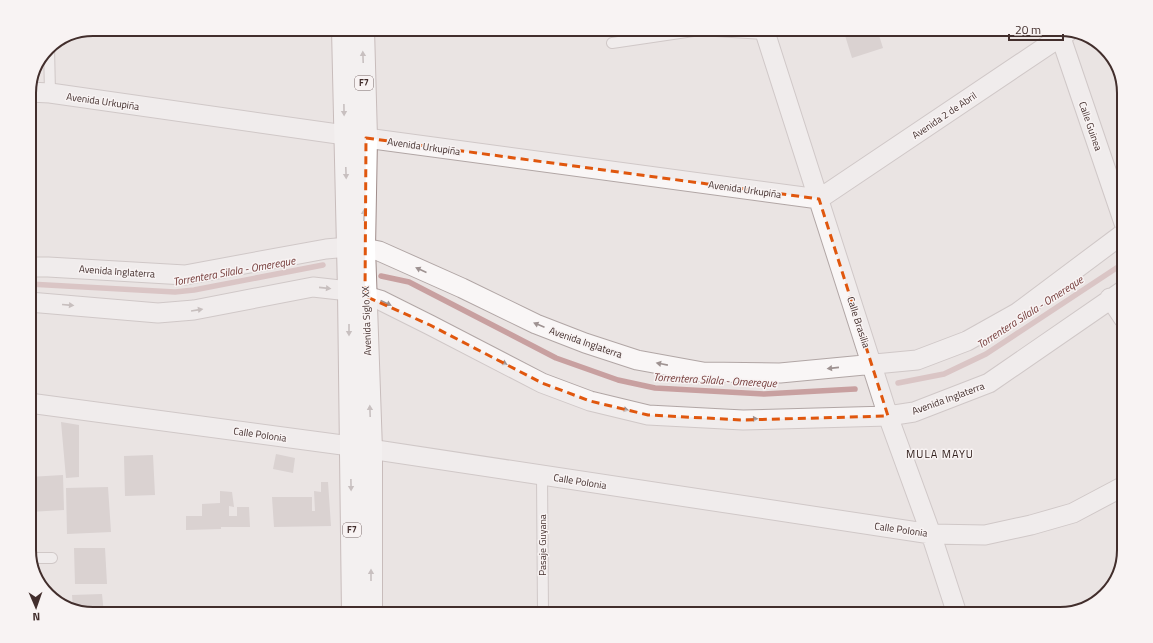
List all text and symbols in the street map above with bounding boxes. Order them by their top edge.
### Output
scale bar [1009,16,1063,42]
text: 20 m [1015,20,1041,39]
one-way arrow [360,51,367,63]
road number: F7 [355,76,373,90]
street label: Avenida 2 de Abril [909,88,980,143]
street label: Avenida Urkupiña [66,89,140,114]
street label: Calle Guinea [1075,99,1106,153]
one-way arrow [341,104,347,117]
street label: Avenida Urkupiña [387,134,461,159]
one-way arrow [343,167,349,180]
street label: Avenida Urkupiña [708,177,782,202]
one-way arrow [361,208,367,221]
water label: Torrentera Silala - Omereque [172,252,297,290]
street label: Avenida Inglaterra [78,261,156,282]
one-way arrow [415,266,427,273]
water label: Torrentera Silala - Omereque [974,271,1087,352]
one-way arrow [319,285,331,292]
street label: Avenida Siglo XX [358,286,375,356]
street label: Calle Brasilia [843,294,874,350]
one-way arrow [380,300,392,306]
one-way arrow [62,301,74,308]
one-way arrow [191,307,204,313]
one-way arrow [533,322,544,328]
street label: Avenida Inglaterra [547,323,624,362]
one-way arrow [346,324,352,337]
one-way arrow [496,359,508,365]
one-way arrow [656,361,668,367]
one-way arrow [827,365,839,371]
water label: Torrentera Silala - Omereque [653,369,778,391]
street label: Avenida Inglaterra [910,378,987,419]
one-way arrow [366,405,373,417]
one-way arrow [616,406,629,412]
one-way arrow [746,416,758,423]
street label: Calle Polonia [232,423,288,446]
district label: MULA MAYU [906,446,974,462]
street label: Calle Polonia [552,470,608,493]
one-way arrow [348,479,354,492]
street label: Pasaje Guyana [535,514,550,576]
street label: Calle Polonia [873,518,929,541]
road number: F7 [343,523,361,537]
one-way arrow [368,568,374,581]
north arrow [16,587,56,627]
text: N [32,609,40,625]

